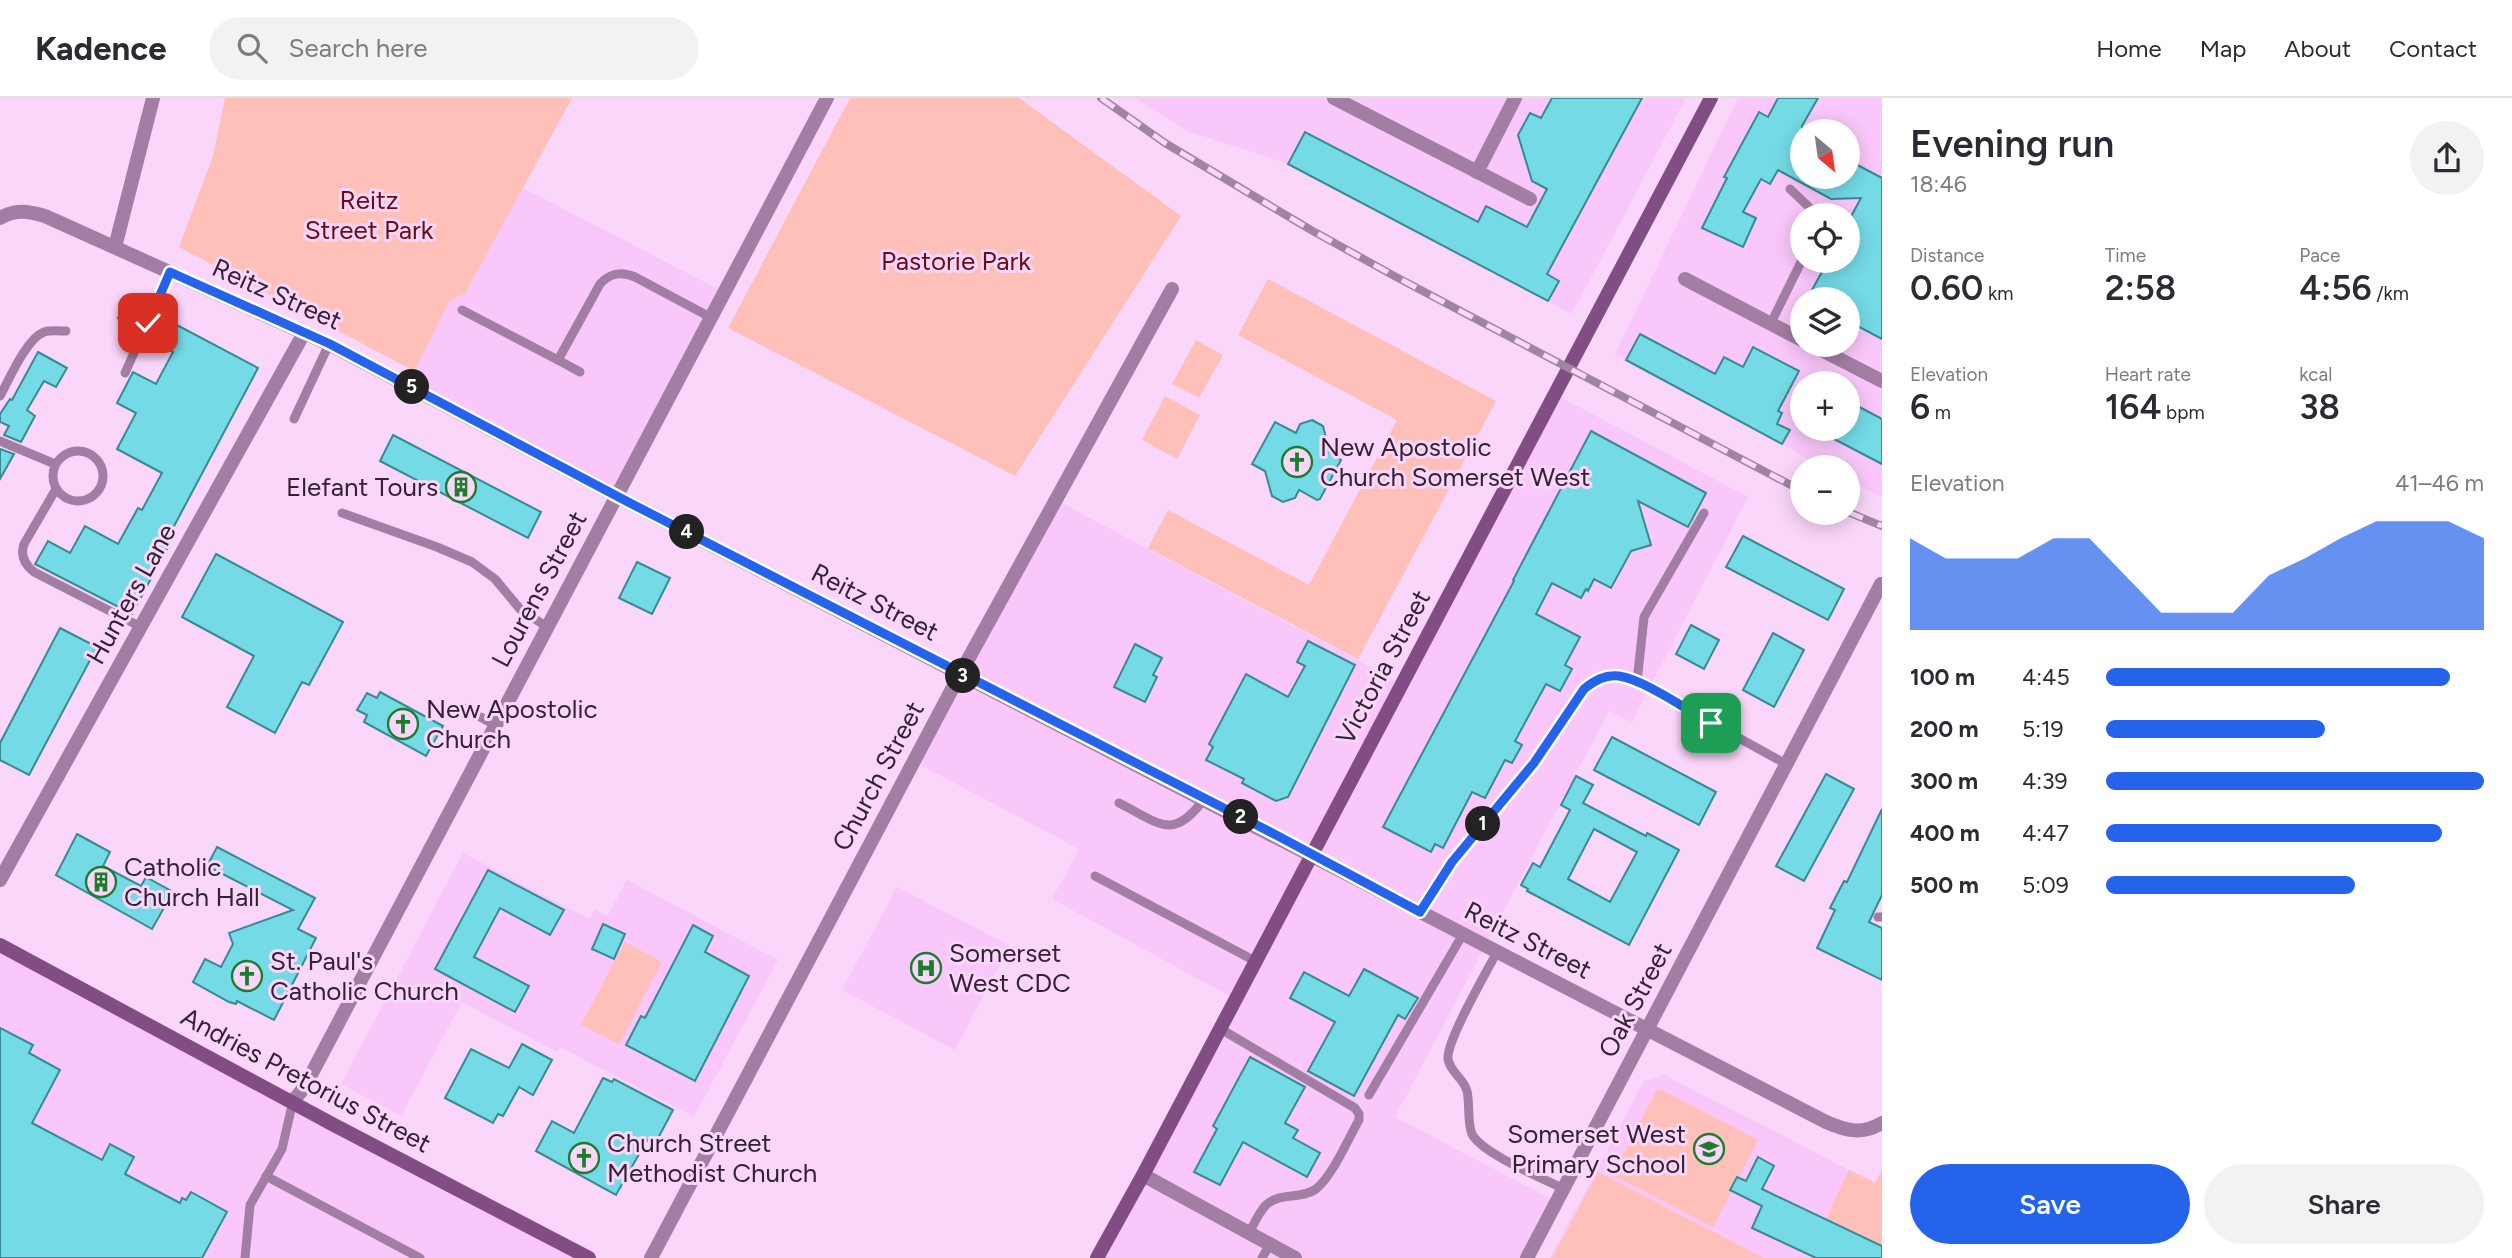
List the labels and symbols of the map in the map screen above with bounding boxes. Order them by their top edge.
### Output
north arrow [1790,119,1860,189]
park label: Reitz Street Park [305,184,434,246]
park label: Pastorie Park [881,245,1031,277]
street label: Reitz Street [207,251,347,337]
pin [118,293,178,353]
pin: 5 [394,370,430,404]
place label: New Apostolic Church Somerset West [1320,431,1590,493]
church icon: New Apostolic Church Somerset West [1280,445,1314,479]
building icon: Elefant Tours [444,470,478,504]
place label: Elefant Tours [286,471,438,503]
street label: Lourens Street [485,505,594,672]
pin: 4 [670,514,704,550]
street label: Hunters Lane [79,518,183,670]
street label: Reitz Street [806,556,944,648]
street label: Victoria Street [1329,584,1437,750]
pin: 3 [946,658,981,694]
place label: New Apostolic Church [426,693,598,755]
pin [1681,693,1741,753]
street label: Church Street [825,696,931,856]
church icon: New Apostolic Church [386,707,420,741]
pin: 2 [1224,800,1258,834]
pin: 1 [1466,806,1500,842]
place label: Catholic Church Hall [124,851,260,913]
building icon: Catholic Church Hall [84,865,118,899]
street label: Reitz Street [1459,894,1597,986]
place label: Somerset West CDC [949,937,1071,999]
street label: Oak Street [1591,937,1679,1063]
place label: St. Paul's Catholic Church [270,945,459,1007]
hospital icon: Somerset West CDC [909,951,943,985]
church icon: St. Paul's Catholic Church [230,959,264,993]
street label: Andries Pretorius Street [176,1001,437,1160]
place label: Somerset West Primary School [1507,1118,1686,1180]
place label: Church Street Methodist Church [607,1127,817,1189]
school or university icon: Somerset West Primary School [1692,1132,1726,1166]
church icon: Church Street Methodist Church [567,1141,601,1175]

